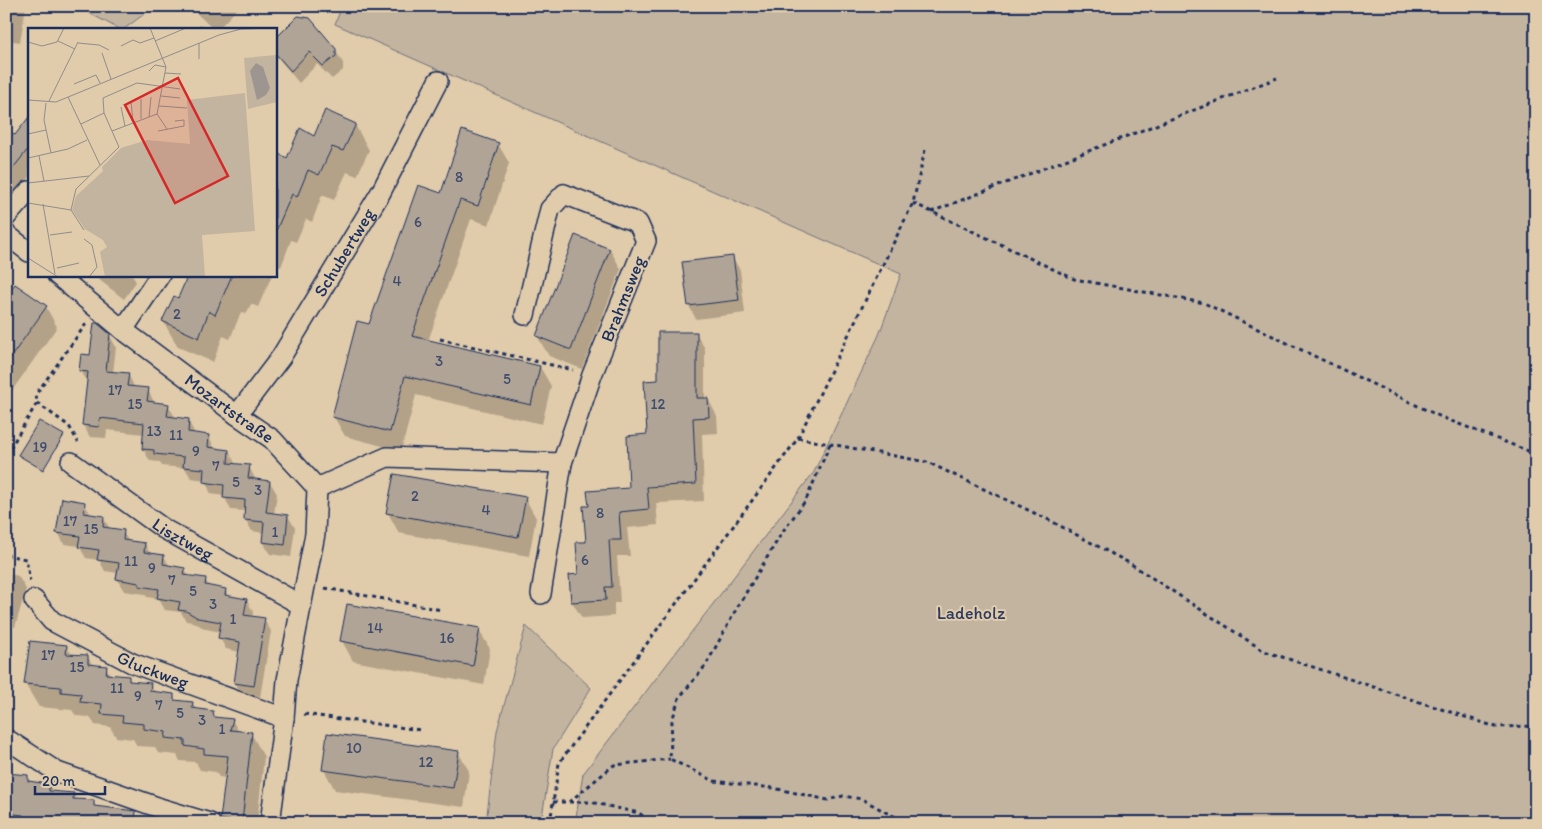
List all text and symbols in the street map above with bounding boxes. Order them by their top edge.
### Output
inset map [28,28,276,276]
house number: 8 [455,168,463,186]
street label: Schubertweg [309,203,380,301]
house number: 6 [414,213,422,231]
street label: Brahmsweg [596,252,650,345]
house number: 4 [392,272,402,290]
house number: 2 [173,305,181,323]
house number: 3 [435,352,443,370]
street label: Mozartstraße [180,369,278,448]
house number: 5 [503,370,511,388]
house number: 17 [108,381,123,399]
house number: 15 [128,395,143,413]
house number: 12 [651,395,666,413]
house number: 13 [146,422,162,440]
house number: 11 [169,426,183,444]
house number: 19 [33,438,48,456]
house number: 9 [192,442,200,460]
house number: 7 [212,457,220,475]
house number: 5 [232,473,240,491]
house number: 3 [254,481,262,499]
house number: 2 [411,487,419,505]
house number: 4 [481,501,491,519]
house number: 8 [596,504,604,522]
house number: 17 [63,512,78,530]
street label: Lisztweg [148,513,218,566]
house number: 15 [84,520,99,538]
house number: 1 [272,523,279,541]
house number: 6 [581,551,589,569]
house number: 11 [124,552,138,570]
house number: 9 [148,559,156,577]
house number: 7 [168,571,176,589]
house number: 5 [189,582,197,600]
house number: 3 [209,595,217,613]
park label: Ladeholz [937,602,1006,624]
house number: 1 [230,610,237,628]
house number: 14 [367,619,383,637]
house number: 16 [440,629,455,647]
house number: 17 [41,646,56,664]
street label: Gluckweg [113,646,192,694]
house number: 15 [70,658,85,676]
house number: 11 [110,679,124,697]
house number: 9 [134,687,142,705]
house number: 7 [155,696,163,714]
house number: 5 [176,704,184,722]
house number: 3 [198,711,206,729]
house number: 1 [219,720,226,738]
house number: 10 [346,739,362,757]
house number: 12 [419,753,434,771]
scale bar [35,764,105,796]
text: 20 m [42,772,76,790]

